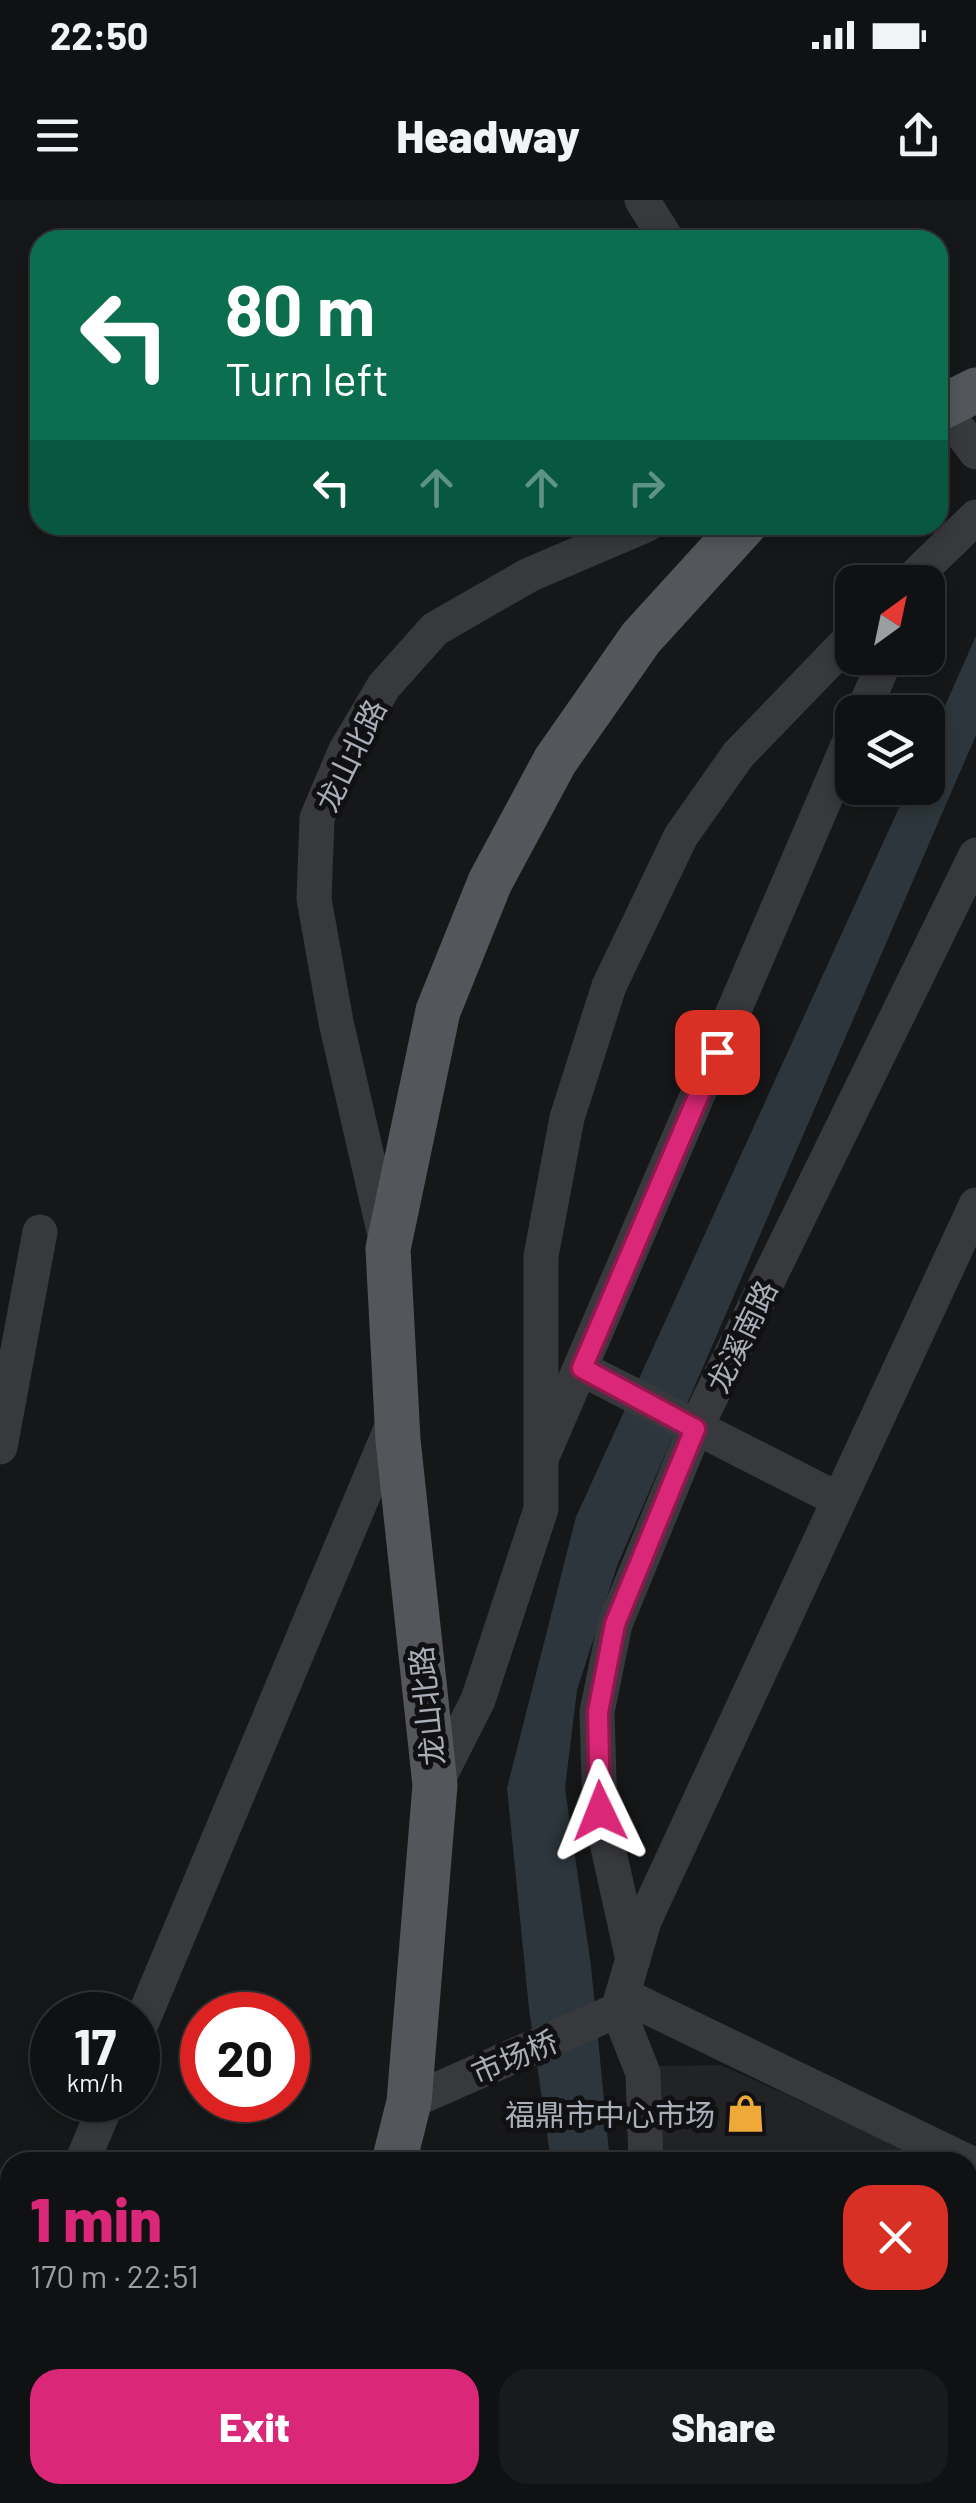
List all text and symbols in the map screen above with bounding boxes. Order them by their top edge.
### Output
text: 22:50 [50,12,149,58]
icon: menu [30,108,85,163]
text: Headway [396,108,580,162]
icon: share [891,108,946,163]
text: 80 m [225,266,375,350]
icon: left [60,270,190,400]
text: Turn left [225,351,389,405]
icon: left [304,460,359,515]
icon: ahead [409,460,464,515]
icon: ahead [514,460,569,515]
icon: right [619,460,674,515]
north arrow [835,565,945,675]
map controls [835,565,945,805]
street label: 龙山北路 [308,693,392,817]
button: layers [835,695,945,805]
pin [675,1010,760,1095]
icon: arrive [690,1025,745,1080]
street label: 龙溪南路 [699,1274,783,1398]
street label: 龙山北路 [402,1644,450,1768]
position arrow [548,1759,652,1863]
speed limit sign: 20 [180,1992,310,2122]
text: 17 [74,2015,116,2075]
street label: 市场桥 [466,2022,562,2090]
text: km/h [67,2067,123,2097]
shop icon: 福鼎市中心市场 [724,2093,766,2135]
place label: 福鼎市中心市场 [505,2096,715,2132]
text: 1 min [30,2182,162,2254]
button: close [843,2185,948,2290]
text: 170 m · 22:51 [30,2256,199,2294]
button: Exit [30,2369,479,2484]
button: Share [499,2369,948,2484]

